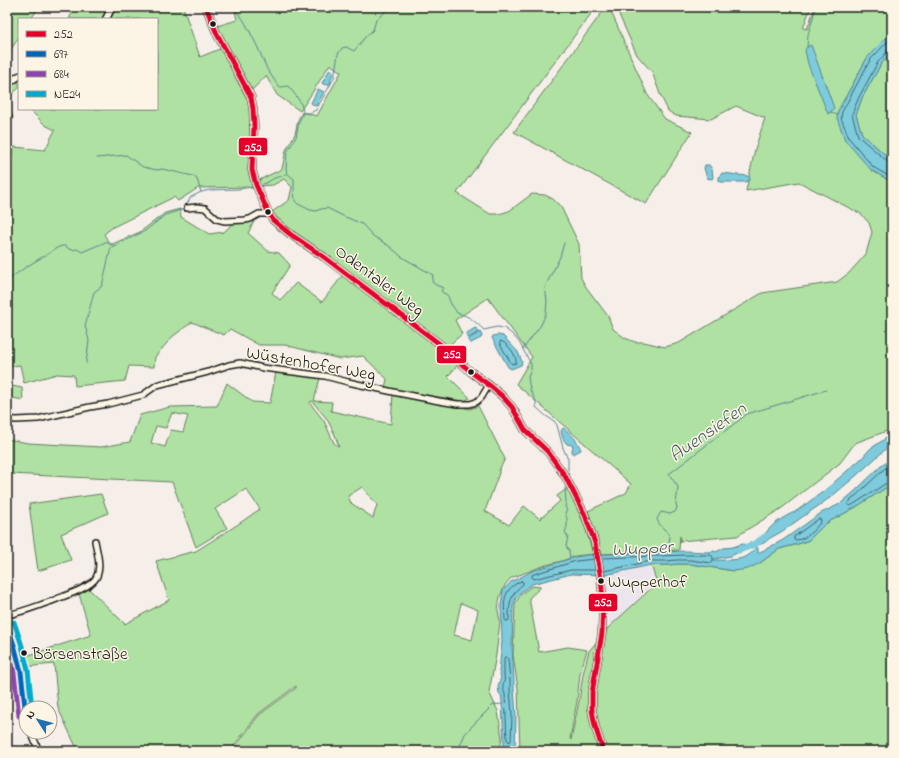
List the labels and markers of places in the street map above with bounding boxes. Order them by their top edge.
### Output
unlabelled marker [208,19,218,29]
unlabelled marker [263,207,273,217]
unlabelled marker [466,367,476,377]
place label: Wupperhof [608,570,687,595]
marker: Wupperhof [596,576,606,586]
place label: Börsenstraße [31,642,128,667]
marker: Börsenstraße [19,648,29,658]

